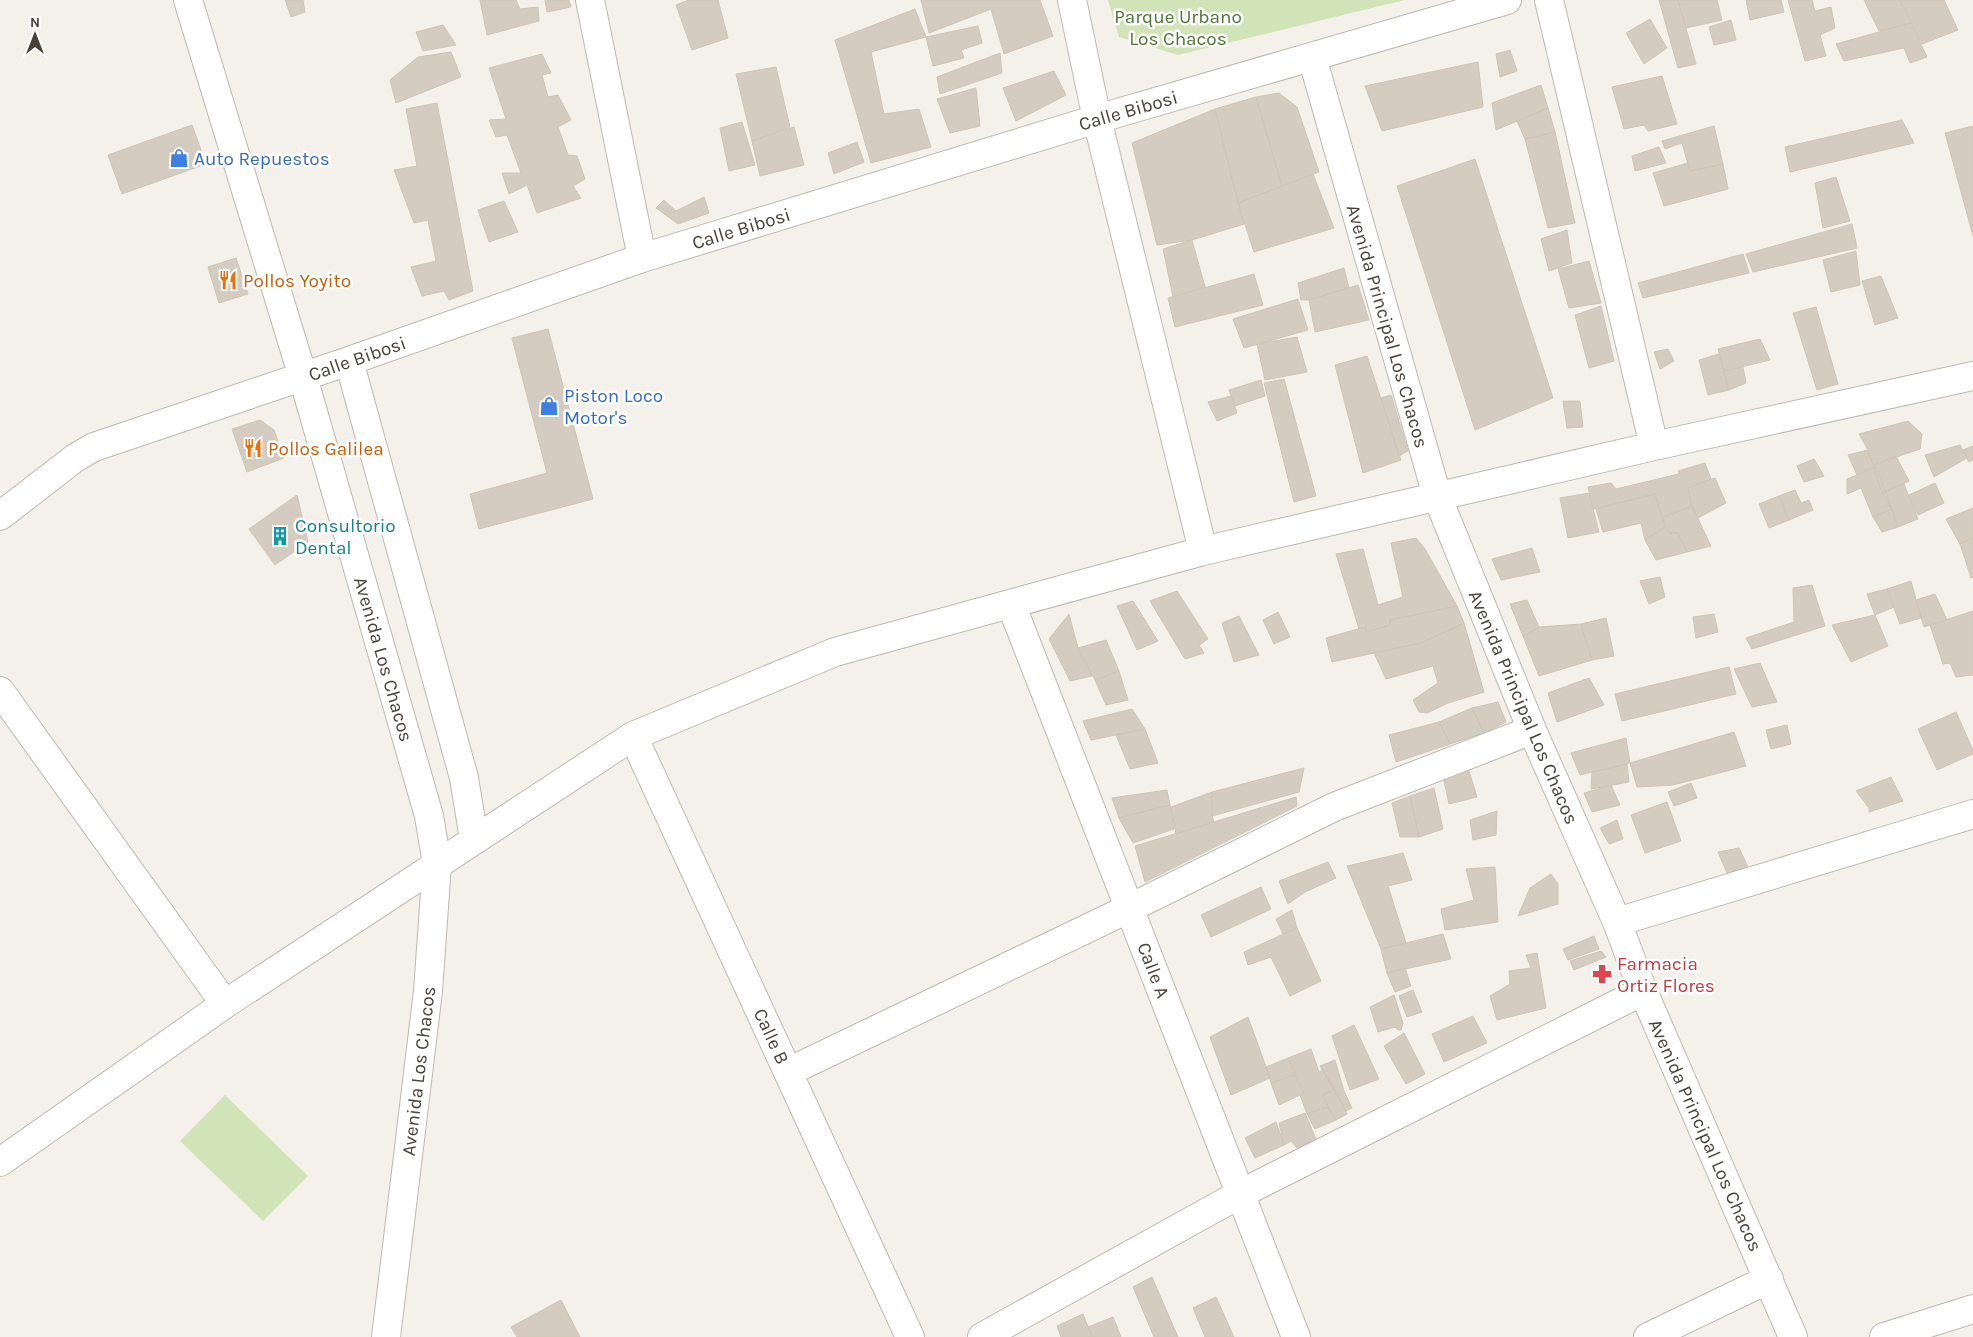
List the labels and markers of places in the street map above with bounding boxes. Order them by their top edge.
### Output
shop icon: Auto Repuestos [168,147,190,169]
place label: Auto Repuestos [194,148,330,170]
restaurant icon: Pollos Yoyito [217,269,239,291]
place label: Pollos Yoyito [243,270,351,292]
place label: Piston Loco Motor's [564,385,663,429]
shop icon: Piston Loco Motor's [538,395,560,417]
restaurant icon: Pollos Galilea [242,437,264,459]
place label: Pollos Galilea [268,438,384,460]
place label: Consultorio Dental [295,515,396,559]
building icon: Consultorio Dental [269,525,291,547]
place label: Farmacia Ortiz Flores [1617,953,1715,997]
pharmacy icon: Farmacia Ortiz Flores [1591,963,1613,985]

